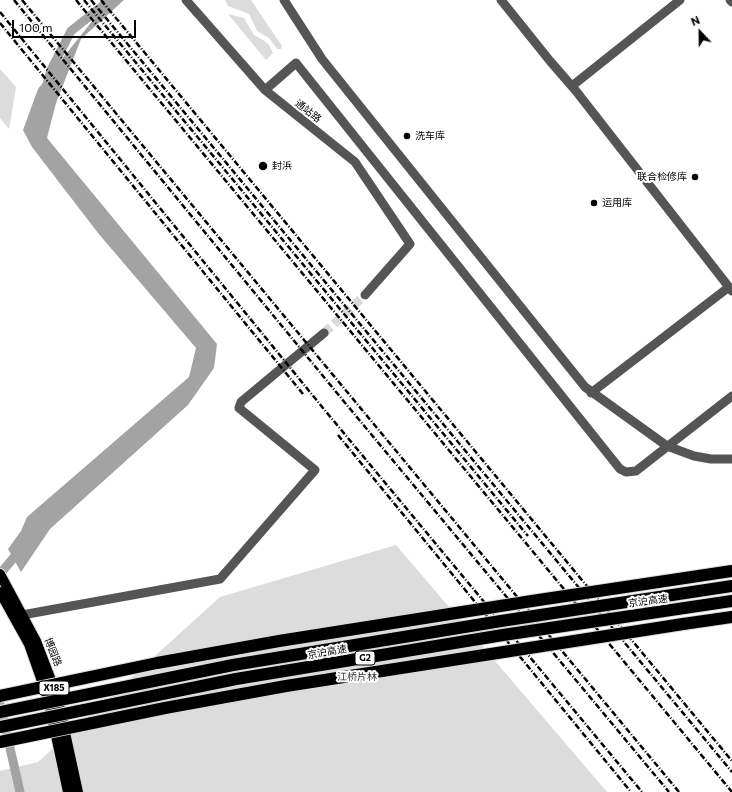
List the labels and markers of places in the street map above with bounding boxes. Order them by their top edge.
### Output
place label: 洗车库 [415,130,445,142]
marker: 洗车库 [402,131,412,141]
marker: 封浜 [257,160,269,172]
place label: 封浜 [272,160,292,172]
place label: 联合检修库 [637,171,687,183]
marker: 联合检修库 [690,172,700,182]
place label: 运用库 [602,197,632,209]
marker: 运用库 [589,198,599,208]

